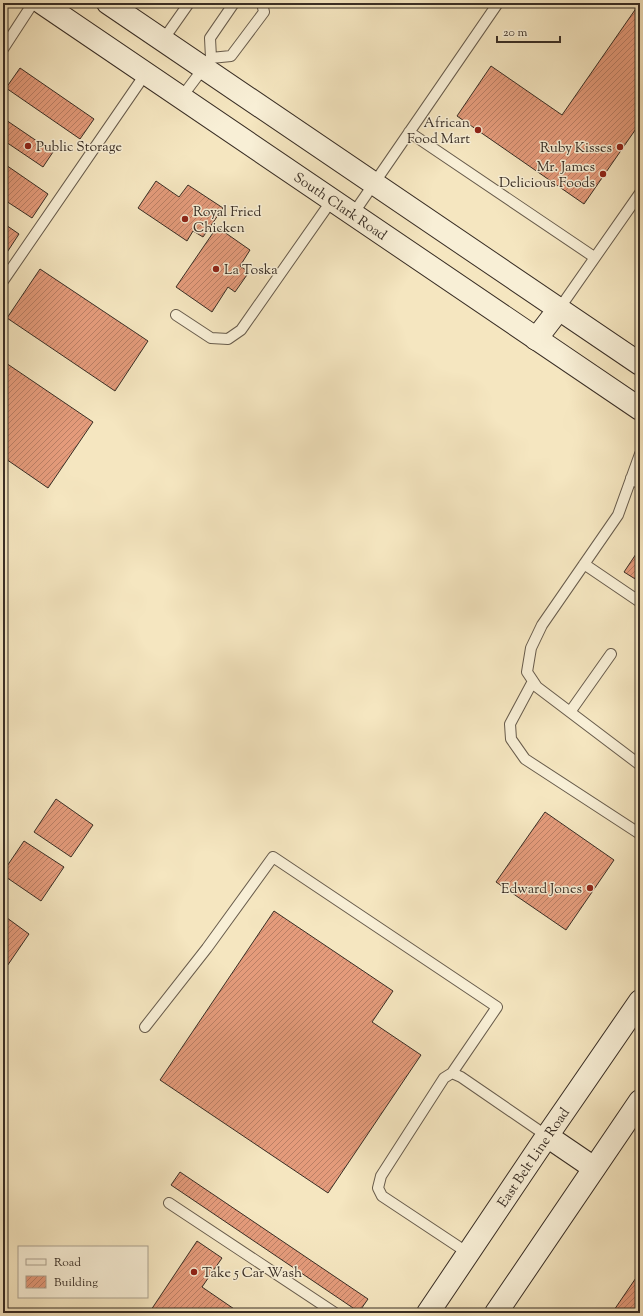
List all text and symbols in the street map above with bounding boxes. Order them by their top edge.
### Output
scale bar [497,18,560,44]
text: 20 m [503,24,528,42]
place label: African Food Mart [407,114,470,150]
marker: African Food Mart [473,125,483,135]
place label: Public Storage [36,138,122,158]
place label: Ruby Kisses [540,139,612,159]
marker: Public Storage [23,141,33,151]
marker: Ruby Kisses [615,142,625,152]
place label: Mr. James Delicious Foods [499,158,595,194]
street label: South Clark Road [289,169,390,246]
marker: Mr. James Delicious Foods [598,169,608,179]
place label: Royal Fried Chicken [193,203,261,239]
marker: Royal Fried Chicken [180,214,190,224]
place label: La Toska [224,261,278,281]
marker: La Toska [211,264,221,274]
place label: Edward Jones [501,880,582,900]
marker: Edward Jones [585,883,595,893]
street label: East Belt Line Road [494,1104,576,1212]
legend [18,1246,148,1298]
text: Road [54,1254,81,1272]
place label: Take 5 Car Wash [202,1264,302,1284]
marker: Take 5 Car Wash [189,1267,199,1277]
text: Building [54,1274,98,1292]

